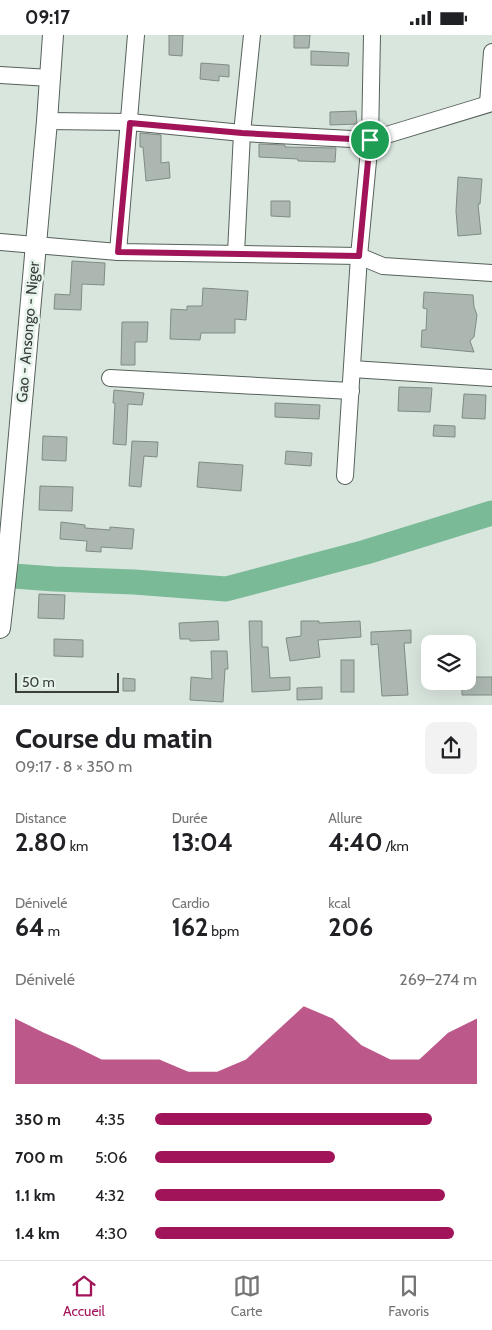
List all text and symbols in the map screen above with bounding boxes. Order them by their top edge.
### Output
text: 09:17 [25,6,70,29]
pin [349,119,391,161]
icon: arrive [356,126,384,154]
street label: Gao - Ansongo - Niger [13,261,43,403]
map controls [421,635,476,690]
button: layers [421,635,476,690]
scale bar [15,670,119,693]
text: 50 m [22,673,55,691]
text: Course du matin [15,721,213,755]
button: share [425,722,477,774]
text: 09:17 · 8 × 350 m [15,757,132,776]
text: Distance [15,809,67,827]
text: Durée [172,809,208,827]
text: Allure [328,809,362,827]
text: 2.80 [15,827,67,857]
text: 13:04 [172,827,233,857]
text: 4:40 [328,827,383,857]
text: km [67,837,88,855]
text: /km [383,837,409,855]
text: Dénivelé [15,894,67,912]
text: Cardio [172,894,210,912]
text: kcal [328,894,351,912]
text: 64 [15,912,45,942]
text: 162 [172,912,208,942]
text: 206 [328,912,373,942]
text: m [45,922,60,940]
text: bpm [208,922,239,940]
text: Dénivelé [15,970,75,989]
text: 269–274 m [399,970,477,989]
text: 350 m [15,1110,61,1129]
text: 4:35 [95,1110,125,1129]
text: 700 m [15,1148,63,1167]
text: 5:06 [95,1148,127,1167]
text: 1.1 km [15,1186,55,1205]
text: 4:32 [95,1186,125,1205]
text: 1.4 km [15,1224,60,1243]
text: 4:30 [95,1224,127,1243]
tab: Accueil [63,1272,105,1320]
tab: Carte [231,1272,262,1320]
tab: Favoris [388,1272,429,1320]

